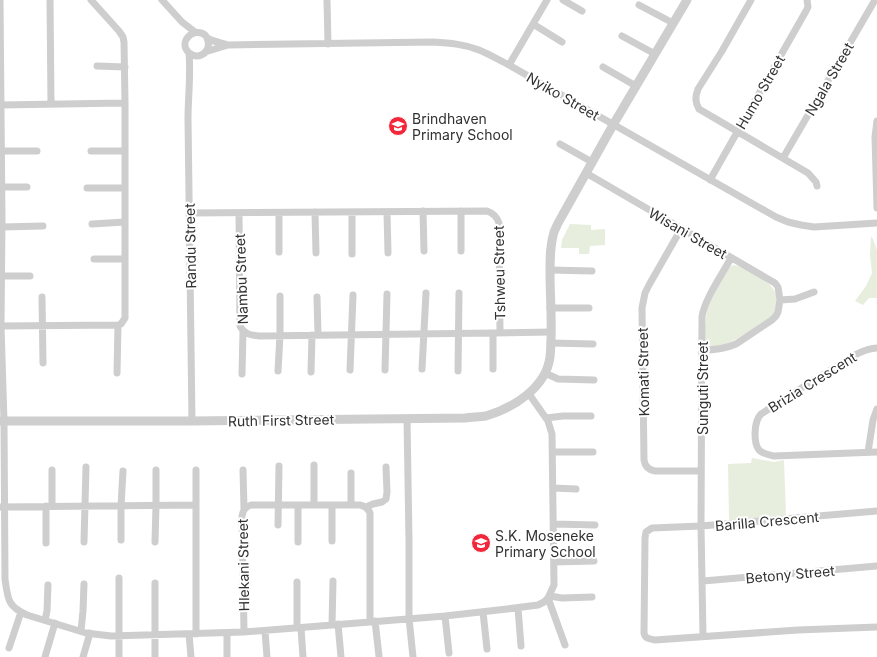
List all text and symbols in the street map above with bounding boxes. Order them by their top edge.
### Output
street label: Ngala Street [801,39,857,119]
street label: Humo Street [732,52,788,132]
street label: Nyiko Street [524,68,603,124]
place label: Brindhaven Primary School [412,110,513,143]
school or university icon: Brindhaven Primary School [387,115,409,137]
street label: Randu Street [181,203,199,289]
street label: Wisani Street [646,204,731,262]
street label: Tshweu Street [490,225,508,321]
street label: Nambu Street [231,233,251,325]
street label: Komati Street [634,327,652,417]
street label: Sunguti Street [694,341,711,435]
street label: Brizia Crescent [765,348,860,416]
street label: Ruth First Street [228,411,335,429]
street label: Barilla Crescent [714,508,820,534]
street label: Hlekani Street [234,518,252,611]
place label: S.K. Moseneke Primary School [495,527,596,560]
school or university icon: S.K. Moseneke Primary School [470,532,492,554]
street label: Betony Street [745,562,836,586]

